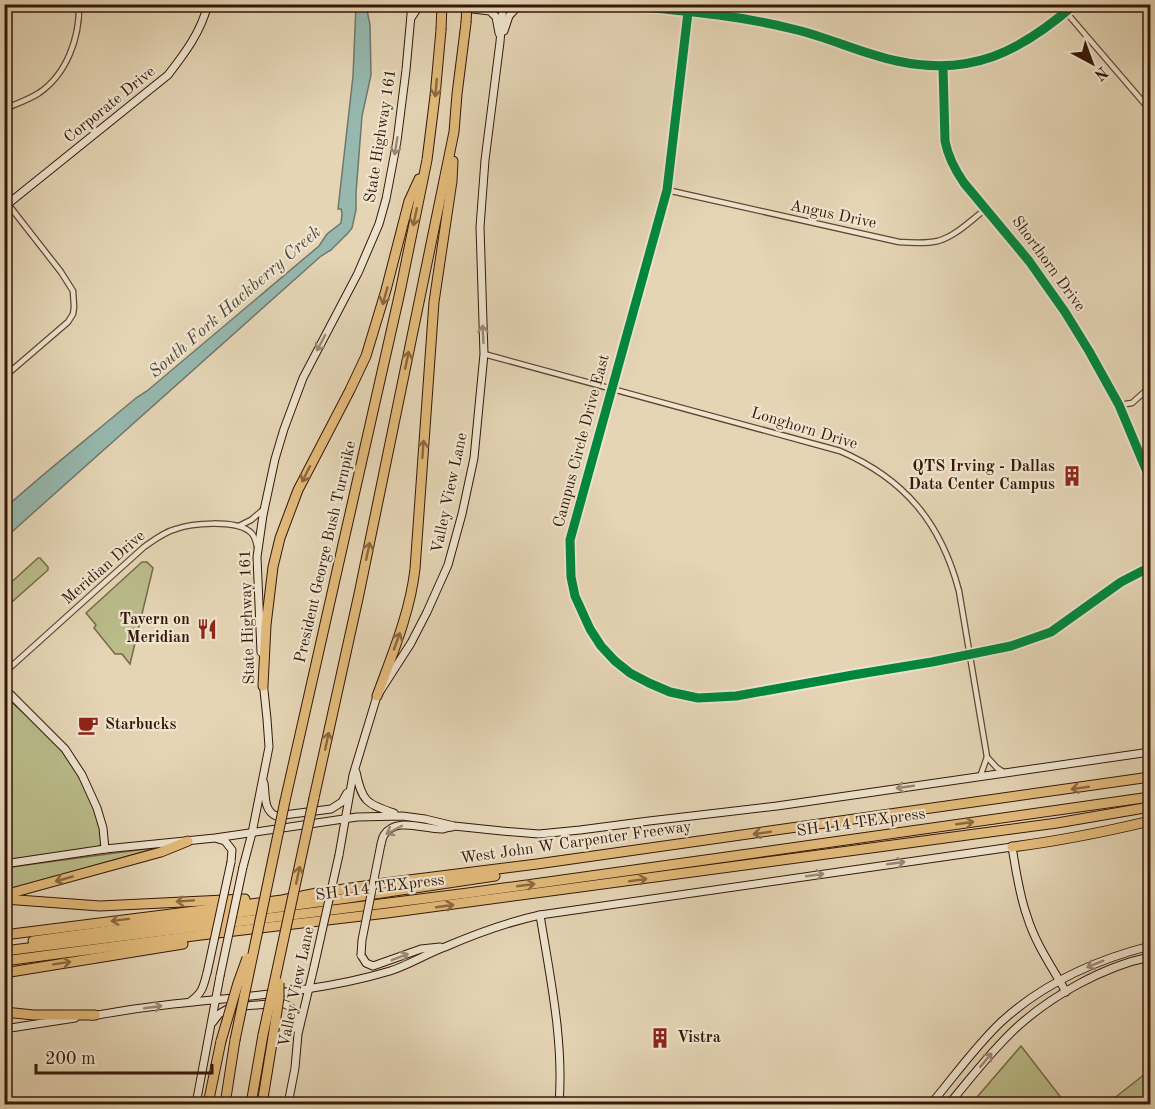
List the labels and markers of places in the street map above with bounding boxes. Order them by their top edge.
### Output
place label: QTS Irving - Dallas Data Center Campus [908,459,1055,493]
building icon: QTS Irving - Dallas Data Center Campus [1060,464,1084,488]
place label: Tavern on Meridian [120,612,190,646]
restaurant icon: Tavern on Meridian [195,617,219,641]
cafe icon: Starbucks [76,713,100,737]
place label: Starbucks [105,717,177,733]
building icon: Vistra [648,1026,672,1050]
place label: Vistra [677,1030,721,1046]

